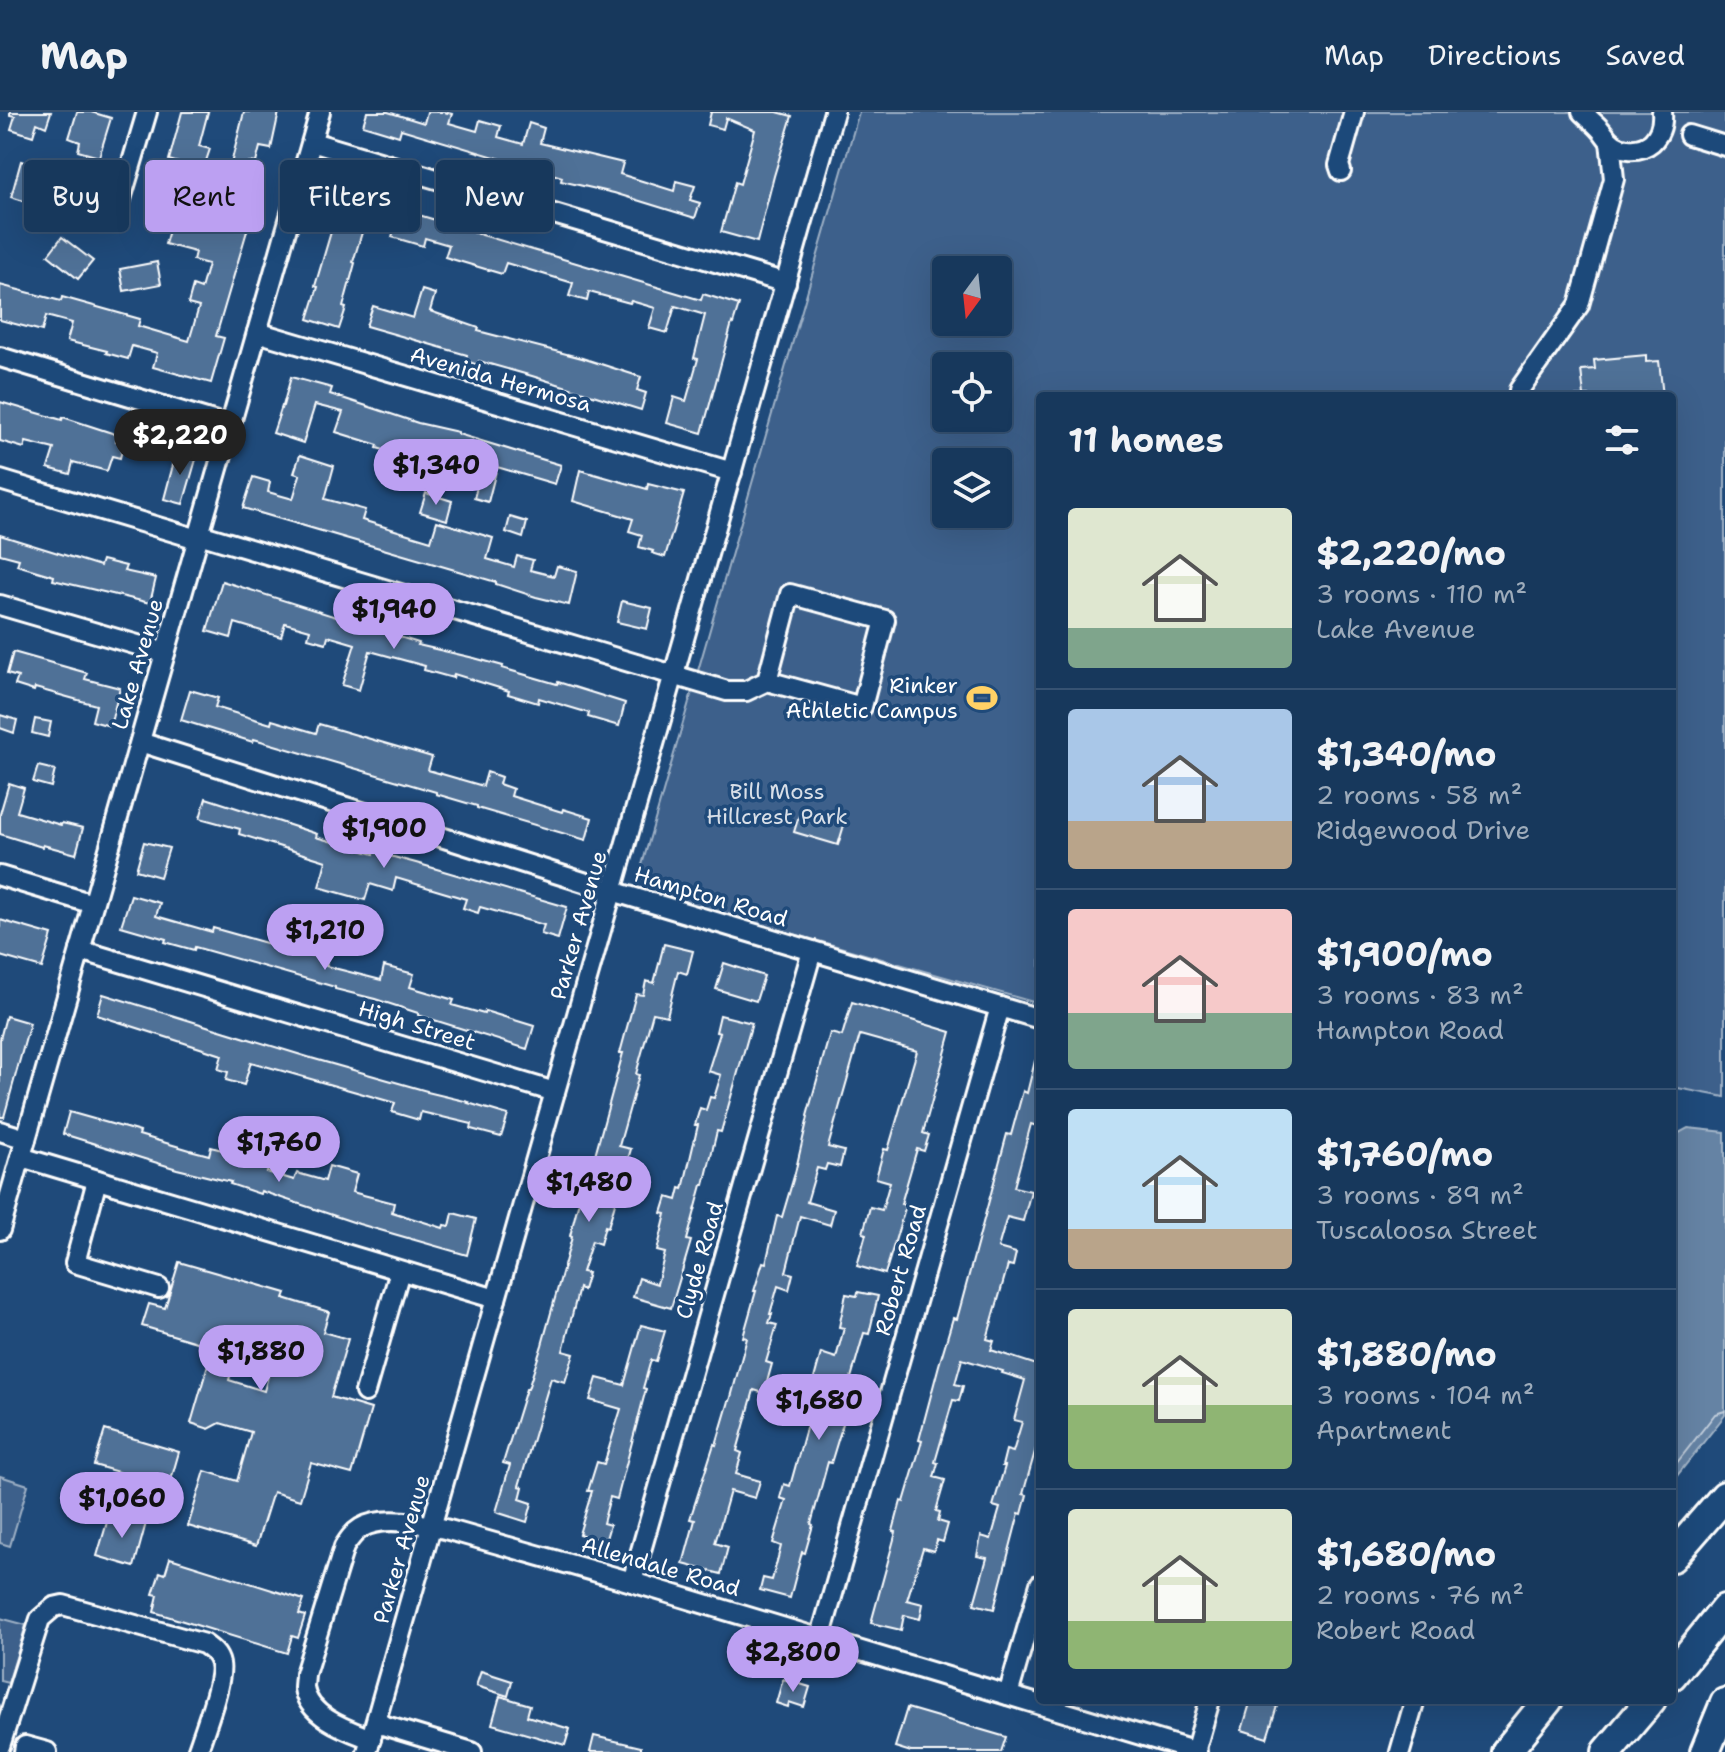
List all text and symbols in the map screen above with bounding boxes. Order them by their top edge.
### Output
text: Map [40,30,128,81]
text: Map [1324,36,1384,74]
text: Directions [1428,36,1562,74]
text: Saved [1606,36,1685,74]
chip: Buy [24,160,129,232]
chip: Rent [145,160,264,232]
chip: Filters [280,160,420,232]
chip: New [436,160,553,232]
north arrow [932,256,1012,336]
map controls [932,256,1012,528]
street label: Avenida Hermosa [407,340,595,419]
button: locate [932,352,1012,432]
pin: $2,220 [115,409,245,477]
text: $2,220 [132,417,228,452]
text: 11 homes [1068,417,1224,463]
icon: filters [1600,418,1644,462]
pin: $1,340 [371,439,501,507]
text: $1,340 [392,447,480,482]
button: layers [932,448,1012,528]
text: $2,220/mo [1316,530,1506,576]
icon: home [1132,540,1228,636]
text: 3 rooms · 110 m² [1316,576,1527,611]
pin: $1,940 [329,583,459,651]
text: $1,940 [351,591,437,626]
street label: Lake Avenue [105,595,170,733]
text: Lake Avenue [1316,611,1475,646]
place label: Rinker Athletic Campus [785,671,958,725]
sports icon: Rinker Athletic Campus [965,681,999,715]
text: $1,340/mo [1316,731,1497,777]
icon: home [1132,741,1228,837]
park label: Bill Moss Hillcrest Park [706,777,848,831]
text: 2 rooms · 58 m² [1316,777,1522,812]
pin: $1,900 [319,802,449,870]
text: $1,900 [341,810,427,845]
text: Ridgewood Drive [1316,812,1530,847]
street label: Parker Avenue [543,847,614,1003]
street label: Hampton Road [631,859,791,934]
pin: $1,210 [260,904,390,972]
text: $1,210 [285,912,365,947]
text: $1,900/mo [1316,931,1493,977]
icon: home [1132,941,1228,1037]
text: 3 rooms · 83 m² [1316,977,1524,1012]
street label: High Street [355,994,479,1057]
text: Hampton Road [1316,1012,1504,1047]
pin: $1,760 [214,1116,344,1184]
text: $1,760 [236,1124,322,1159]
text: $1,760/mo [1316,1131,1493,1177]
icon: home [1132,1141,1228,1237]
pin: $1,480 [524,1156,654,1224]
text: $1,480 [545,1164,633,1199]
text: 3 rooms · 89 m² [1316,1177,1524,1212]
street label: Clyde Road [669,1198,730,1322]
street label: Robert Road [868,1201,933,1339]
text: Tuscaloosa Street [1316,1212,1538,1247]
pin: $1,880 [196,1325,326,1393]
text: $1,880/mo [1316,1331,1497,1377]
text: $1,880 [217,1333,305,1368]
icon: home [1132,1341,1228,1437]
pin: $1,680 [754,1374,884,1442]
text: 3 rooms · 104 m² [1316,1377,1535,1412]
text: $1,680 [775,1382,863,1417]
text: Apartment [1316,1412,1452,1447]
street label: Parker Avenue [366,1471,437,1627]
pin: $1,060 [57,1472,187,1540]
text: $1,060 [78,1480,166,1515]
street label: Allendale Road [578,1530,744,1603]
text: $1,680/mo [1316,1531,1496,1577]
icon: home [1132,1541,1228,1637]
text: 2 rooms · 76 m² [1316,1577,1524,1612]
text: Robert Road [1316,1612,1475,1647]
pin: $2,800 [728,1626,858,1694]
text: $2,800 [745,1634,841,1669]

